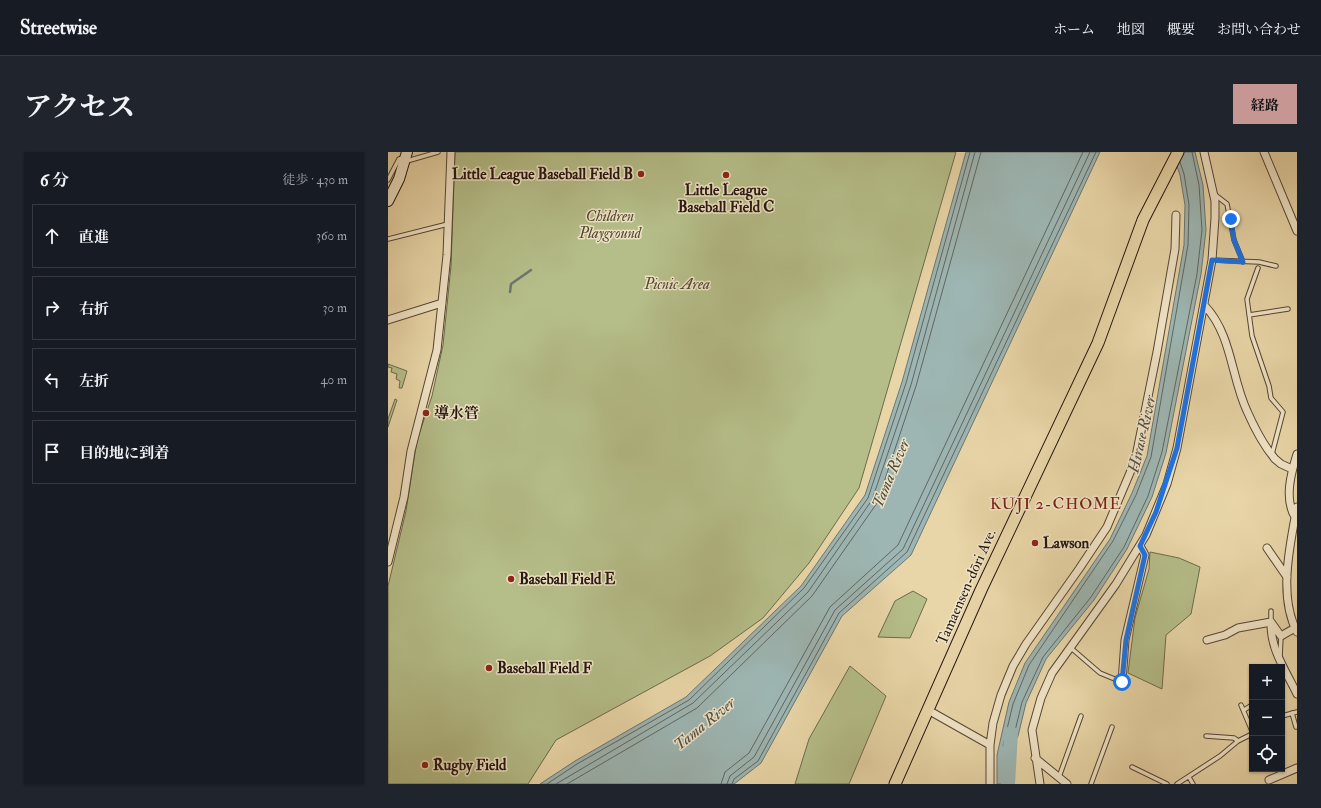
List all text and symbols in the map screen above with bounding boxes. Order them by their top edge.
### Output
text: Streetwise [20,16,97,40]
text: ホーム [1053,21,1095,38]
text: 地図 [1117,21,1145,38]
text: 概要 [1167,21,1195,38]
text: お問い合わせ [1217,21,1301,38]
button: 経路 [1233,84,1297,124]
text: アクセス [24,90,135,125]
place label: Little League Baseball Field B [452,165,633,185]
marker: Little League Baseball Field B [636,169,646,179]
text: 6 分 [40,170,69,191]
marker: Little League Baseball Field C [721,170,731,180]
text: 徒歩 · 430 m [282,172,348,188]
place label: Little League Baseball Field C [678,181,774,217]
park label: Children Playground [578,207,643,243]
route end [1222,210,1240,228]
icon: ahead [41,225,63,247]
text: 直進 [79,228,109,247]
text: 360 m [316,228,347,244]
park label: Picnic Area [643,275,710,294]
icon: right [41,297,63,319]
text: 右折 [79,300,109,319]
text: 30 m [323,300,347,316]
icon: left [41,369,63,391]
text: 左折 [79,372,109,391]
text: 40 m [321,372,347,388]
water label: Hirase River [1123,393,1161,476]
place label: 導水管 [434,404,479,423]
marker: 導水管 [421,408,431,418]
water label: Tama River [867,435,915,511]
icon: arrive [41,441,63,463]
text: 目的地に到着 [79,444,169,463]
district label: KUJI 2-CHOME [990,494,1122,515]
street label: Tamaensen-dōri Ave. [932,526,1001,648]
place label: Lawson [1043,534,1089,553]
marker: Lawson [1030,538,1040,548]
place label: Baseball Field E [519,570,616,589]
marker: Baseball Field E [506,574,516,584]
place label: Baseball Field F [497,659,593,678]
marker: Baseball Field F [484,663,494,673]
map controls [1249,664,1285,772]
button: + [1249,664,1285,700]
route start [1113,673,1131,691]
water label: Tama River [670,692,740,755]
button: − [1249,700,1285,736]
button: locate [1249,736,1285,772]
place label: Rugby Field [433,756,507,776]
marker: Rugby Field [420,760,430,770]

